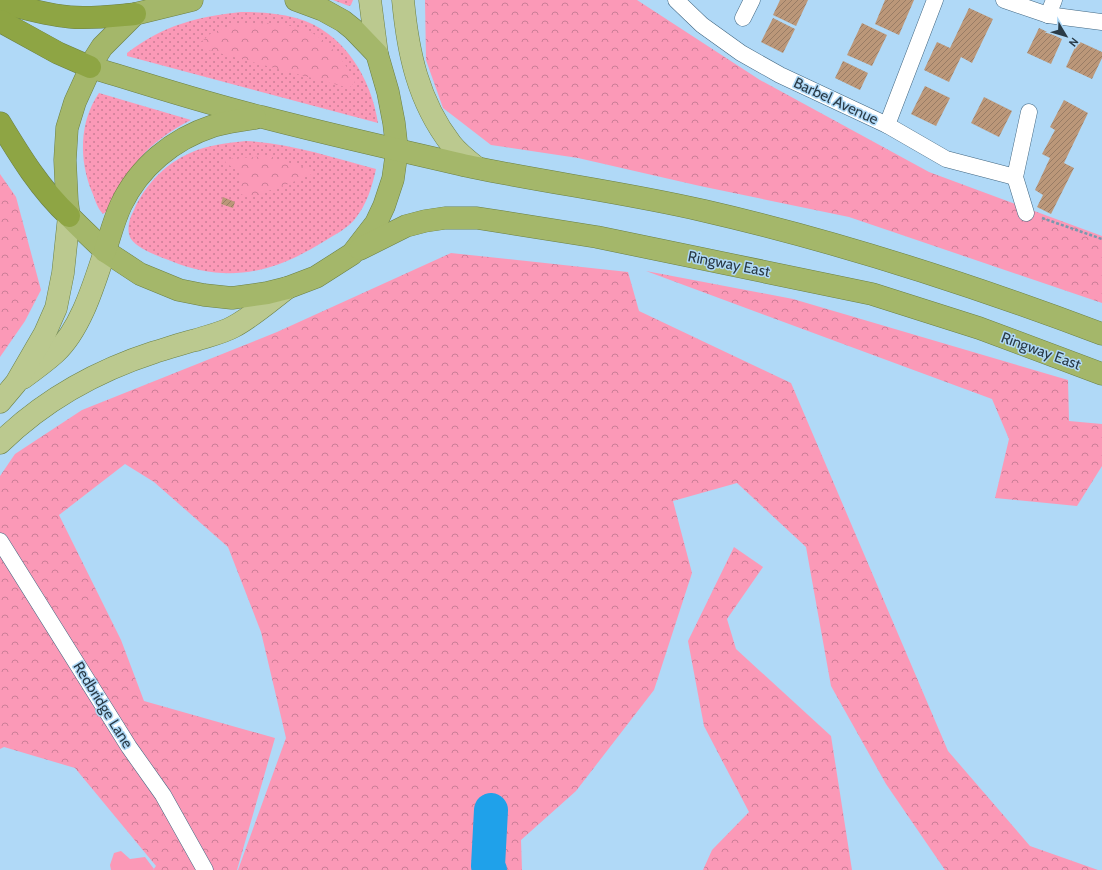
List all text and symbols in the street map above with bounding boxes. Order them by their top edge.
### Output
north arrow [1046,16,1086,56]
text: N [1066,35,1082,50]
street label: Barbel Avenue [791,74,881,129]
street label: Ringway East [686,247,772,281]
street label: Ringway East [999,328,1083,374]
street label: Redbridge Lane [69,658,137,752]

